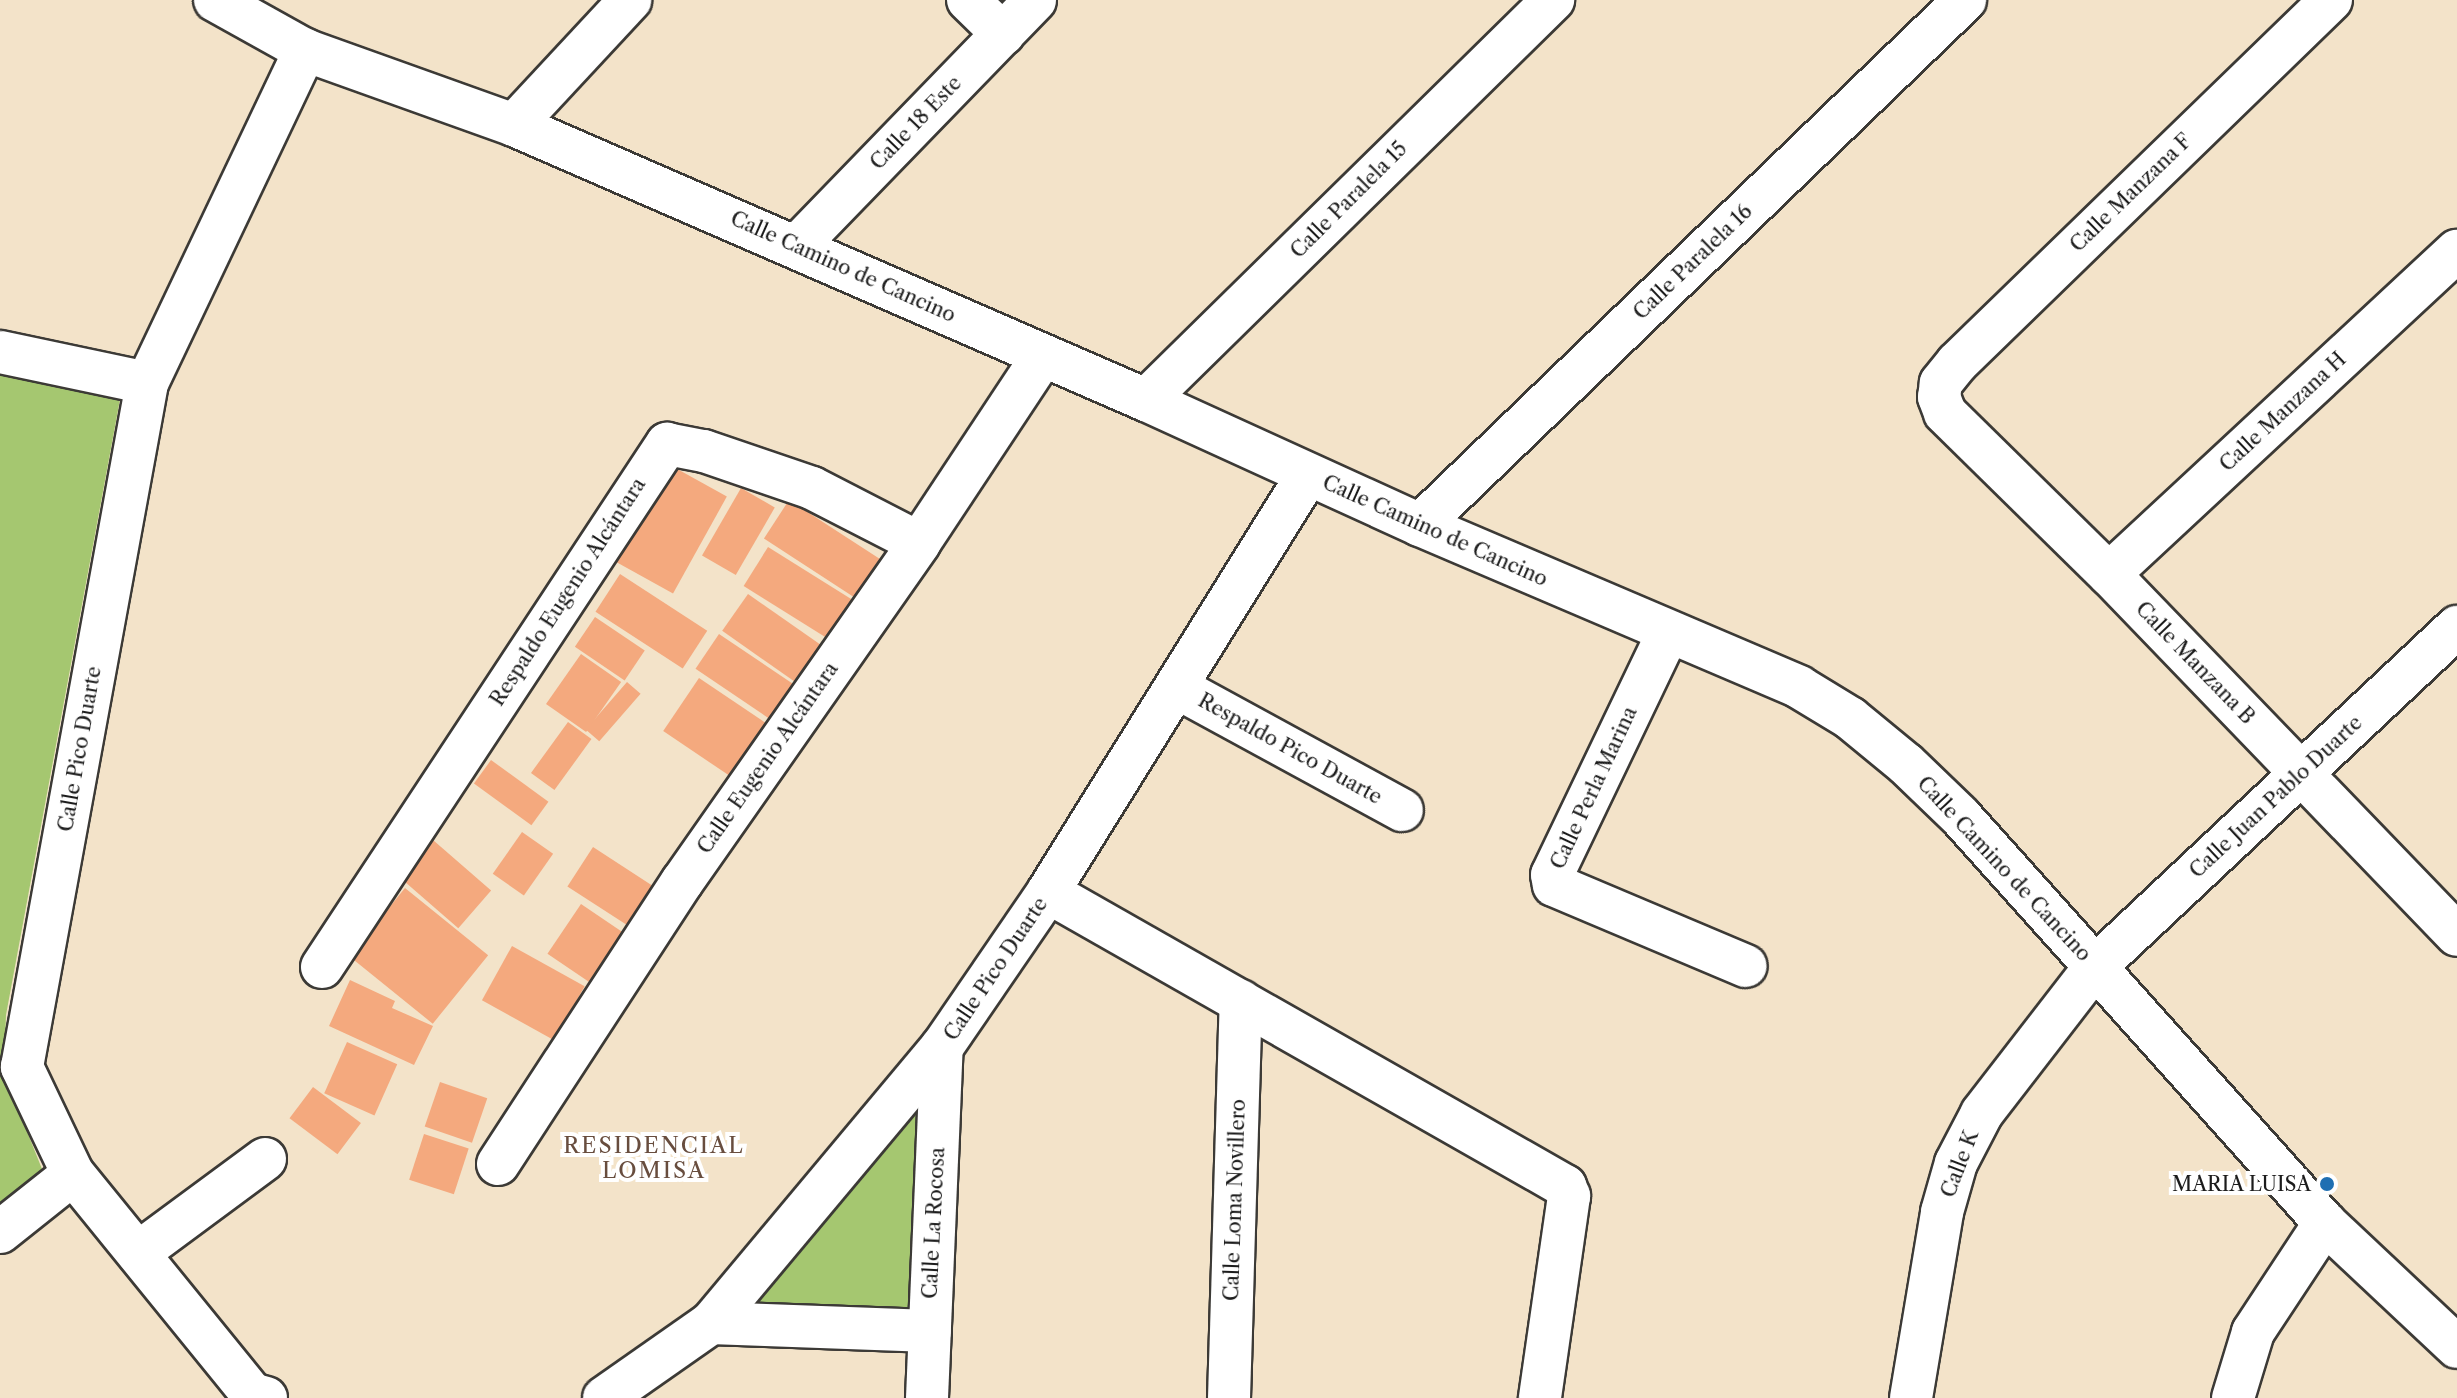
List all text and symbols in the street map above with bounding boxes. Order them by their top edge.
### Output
street label: Calle 18 Este [865,71,967,175]
street label: Calle Manzana F [2065,129,2197,257]
street label: Calle Paralela 15 [1286,137,1412,263]
street label: Calle Paralela 16 [1629,199,1757,325]
street label: Calle Camino de Cancino [727,206,959,328]
street label: Calle Manzana H [2215,347,2351,477]
street label: Calle Camino de Cancino [1319,470,1551,592]
street label: Respaldo Eugenio Alcántara [485,473,651,711]
street label: Calle Manzana B [2131,597,2259,729]
street label: Calle Eugenio Alcántara [692,657,844,859]
street label: Calle Pico Duarte [54,664,106,834]
street label: Respaldo Pico Duarte [1194,689,1386,809]
street label: Calle Perla Marina [1546,703,1642,873]
street label: Calle Juan Pablo Duarte [2185,711,2367,883]
street label: Calle Camino de Cancino [1912,772,2096,966]
street label: Calle Pico Duarte [939,893,1053,1045]
street label: Calle Loma Novillero [1219,1098,1251,1302]
street label: Calle K [1936,1127,1984,1201]
district label: RESIDENCIAL LOMISA [563,1132,745,1184]
street label: Calle La Rocosa [918,1146,950,1300]
place label: MARIA LUISA [2171,1172,2311,1196]
marker: MARIA LUISA [2318,1175,2336,1193]

